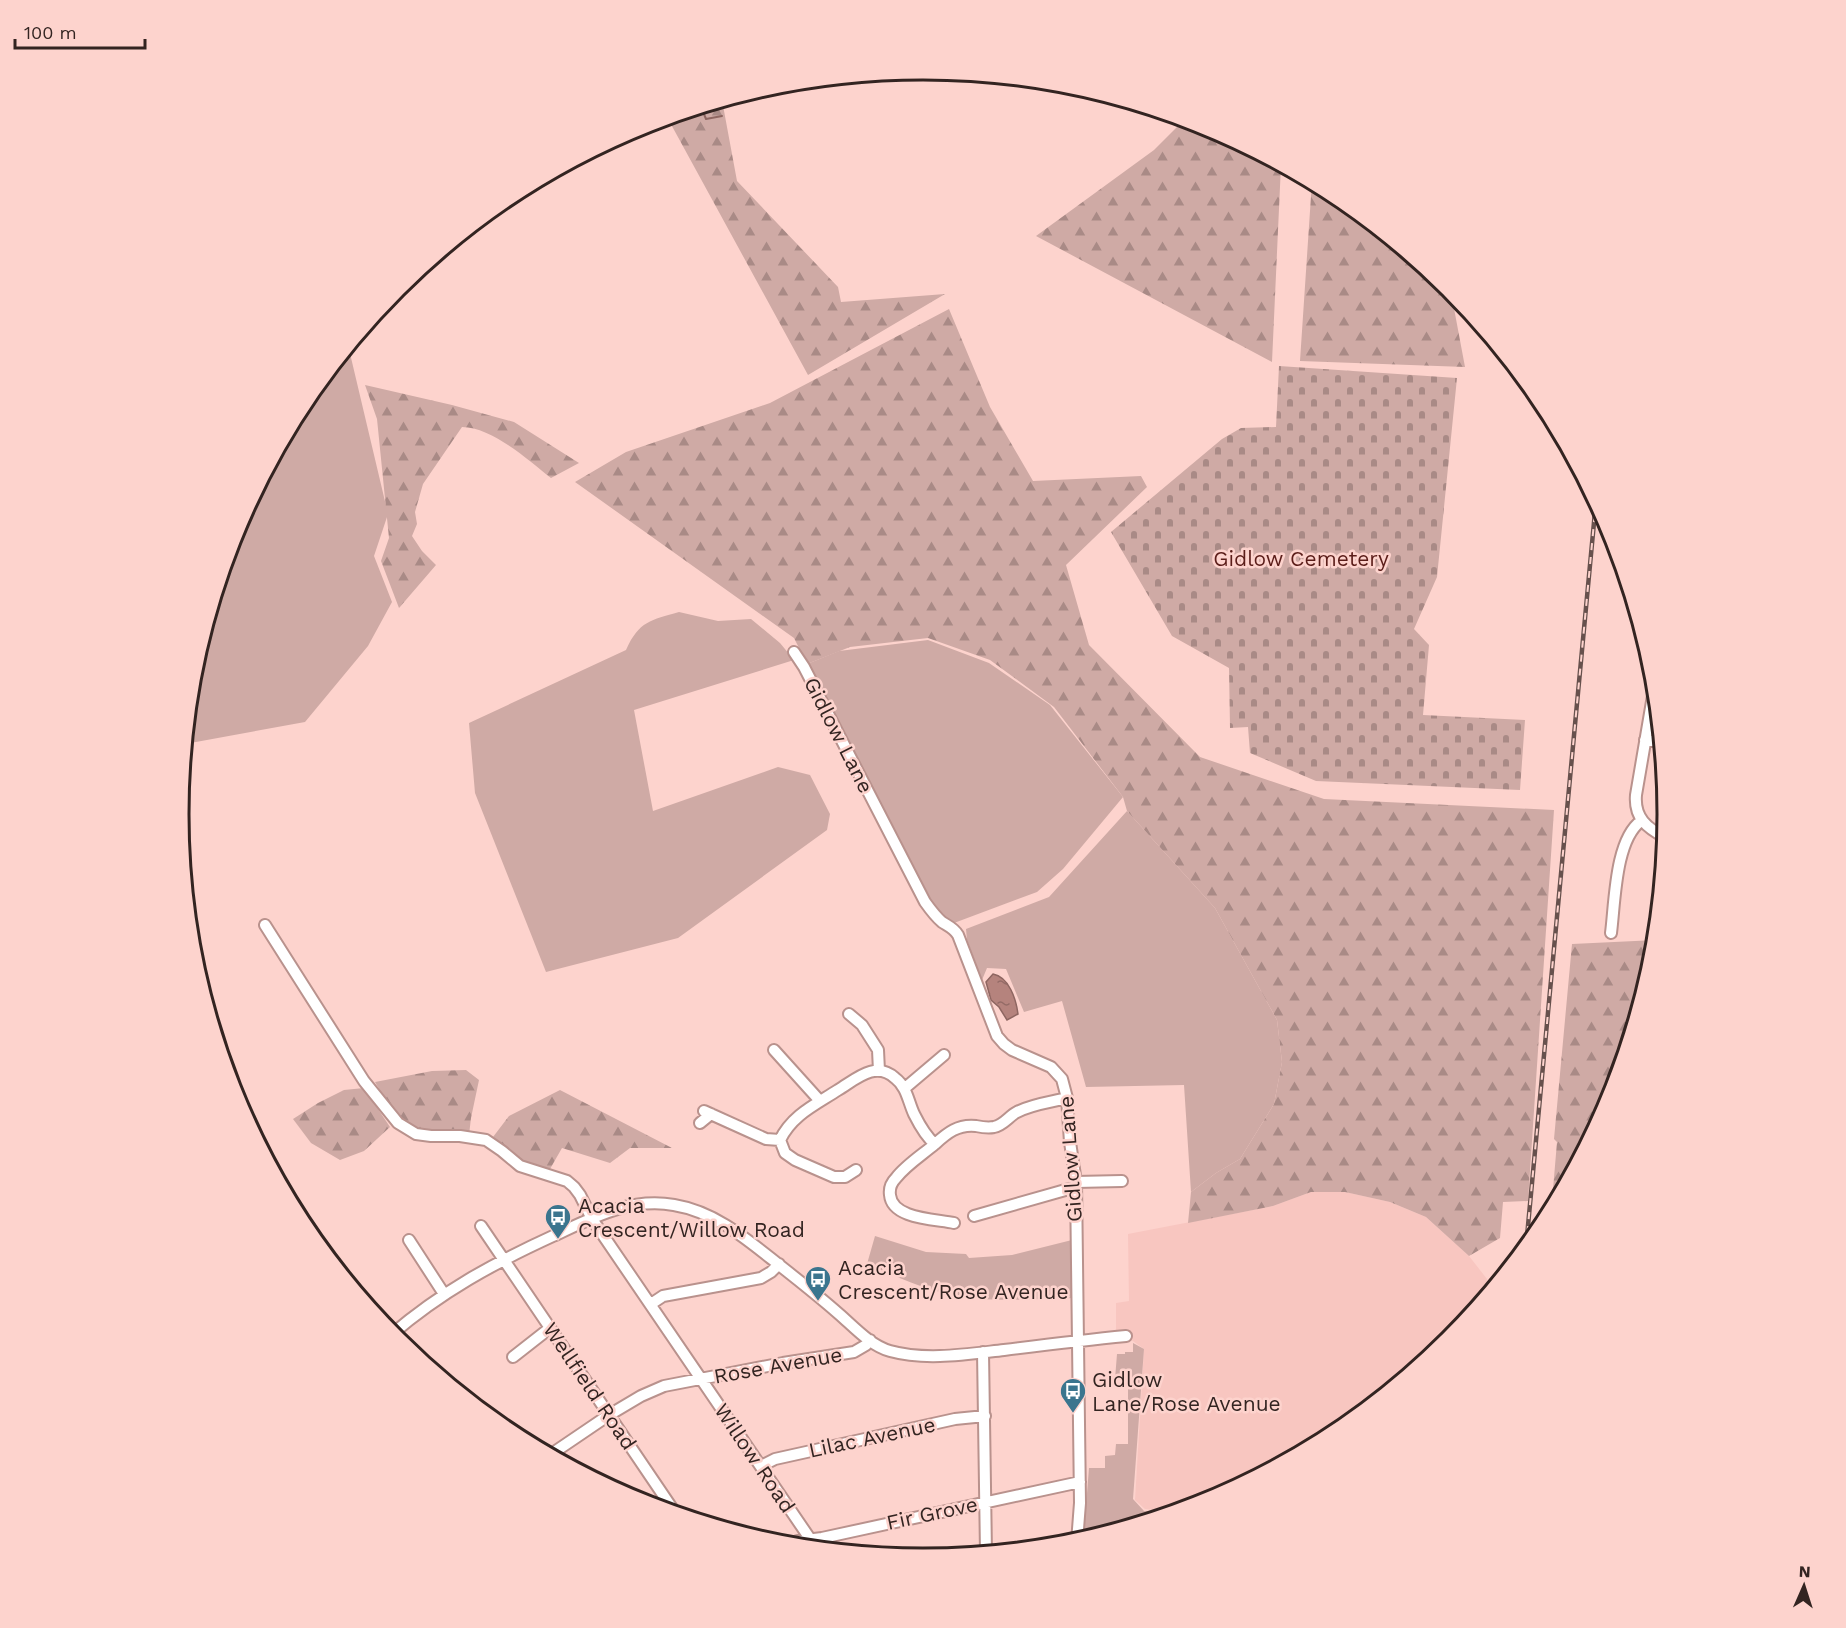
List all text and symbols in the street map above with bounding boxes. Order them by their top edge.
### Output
scale bar [15,12,146,50]
text: 100 m [24,22,77,43]
park label: Gidlow Cemetery [1213,546,1389,571]
street label: Gidlow Lane [799,673,879,797]
street label: Gidlow Lane [1053,1095,1087,1223]
place label: Acacia Crescent/Willow Road [578,1193,805,1242]
bus stop icon: Acacia Crescent/Willow Road [543,1202,573,1240]
place label: Acacia Crescent/Rose Avenue [838,1255,1069,1304]
bus stop icon: Acacia Crescent/Rose Avenue [803,1264,833,1302]
street label: Wellfield Road [538,1317,642,1455]
street label: Rose Avenue [712,1341,844,1389]
place label: Gidlow Lane/Rose Avenue [1092,1367,1281,1416]
bus stop icon: Gidlow Lane/Rose Avenue [1058,1376,1088,1414]
street label: Willow Road [709,1399,801,1517]
street label: Lilac Avenue [806,1411,938,1463]
street label: Fir Grove [884,1491,980,1535]
north arrow [1774,1556,1834,1616]
text: N [1798,1562,1811,1581]

